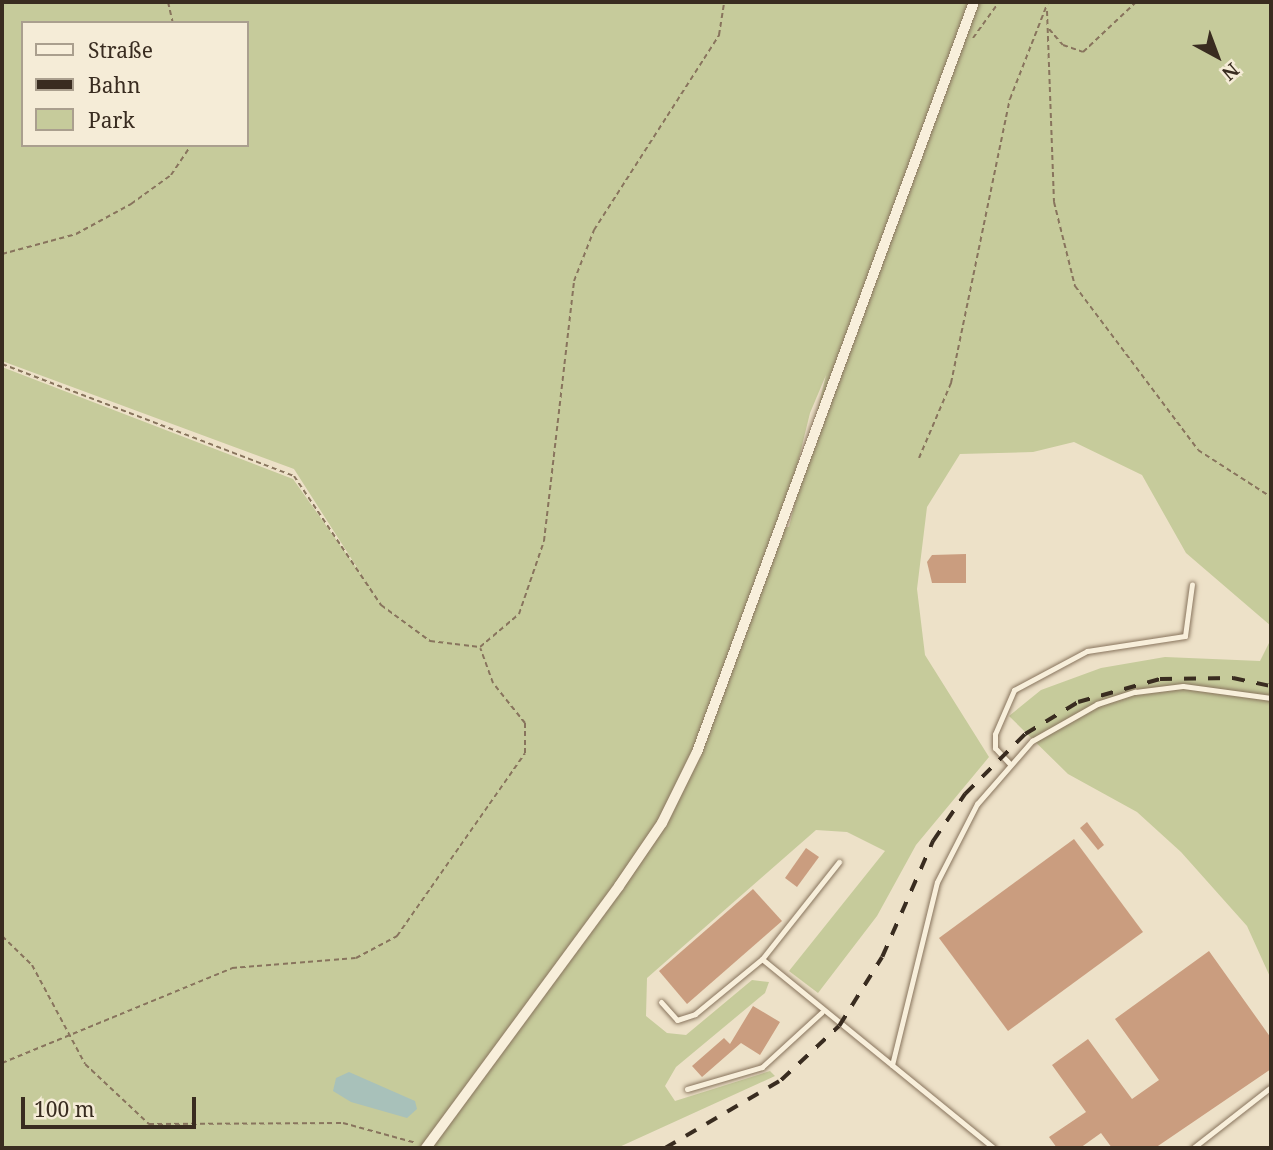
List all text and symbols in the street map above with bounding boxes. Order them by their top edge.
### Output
legend [21,21,248,147]
north arrow [1182,21,1252,91]
text: Straße [88,36,153,64]
text: N [1217,57,1245,87]
text: Bahn [88,71,140,99]
text: Park [88,106,135,134]
scale bar [24,1084,200,1128]
text: 100 m [34,1095,95,1123]

